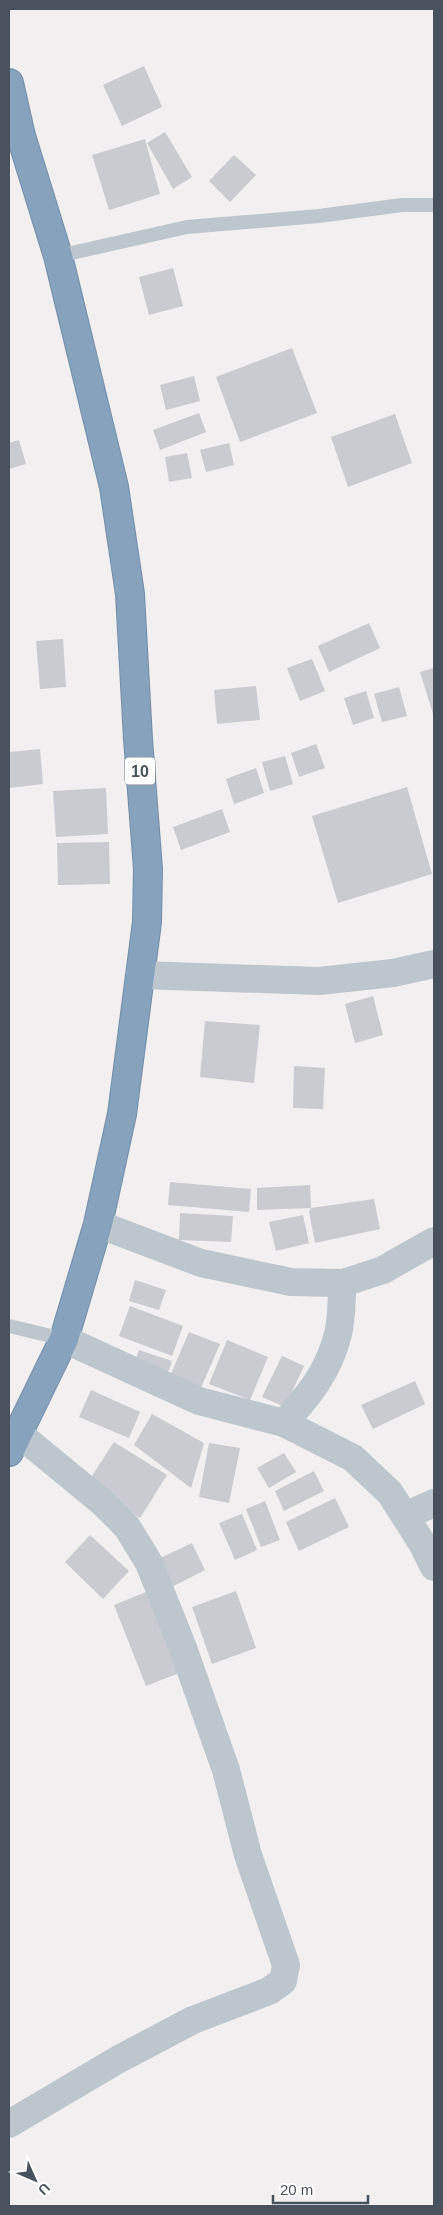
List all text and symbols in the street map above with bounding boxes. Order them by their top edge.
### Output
road number: 10 [125,758,155,784]
north arrow [10,2155,60,2205]
scale bar [273,2172,368,2204]
text: U [35,2180,53,2198]
text: 20 m [280,2181,313,2198]

